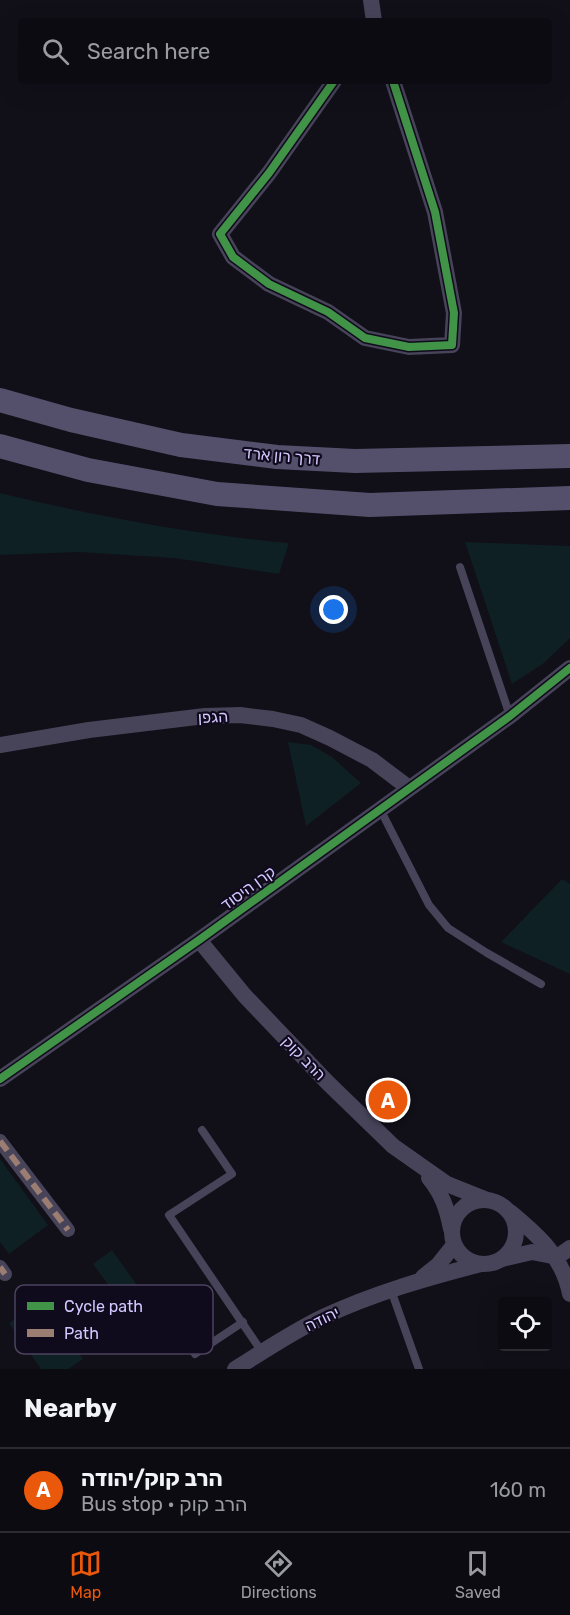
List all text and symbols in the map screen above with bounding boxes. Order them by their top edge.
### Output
search box [18,18,552,84]
icon: search [39,35,72,68]
text: Search here [87,38,210,65]
street label: דרך רון ארד [243,443,321,469]
your location [319,595,348,624]
street label: הגפן [197,707,229,727]
street label: קרן היסוד [217,862,279,914]
street label: הרב קוק [278,1032,330,1084]
pin: A [368,1078,408,1122]
legend [15,1285,213,1354]
text: Cycle path [64,1297,143,1316]
map controls [498,1297,552,1351]
button: locate [498,1297,552,1351]
street label: יהודה [302,1303,342,1335]
text: Path [64,1324,99,1343]
text: Nearby [24,1393,117,1424]
text: הרב קוק/יהודה [81,1465,223,1492]
text: A [36,1478,51,1502]
text: 160 m [490,1478,546,1502]
text: Bus stop · הרב קוק [81,1492,248,1516]
tab: Map [69,1547,102,1602]
tab: Directions [241,1547,317,1602]
tab: Saved [455,1547,501,1602]

